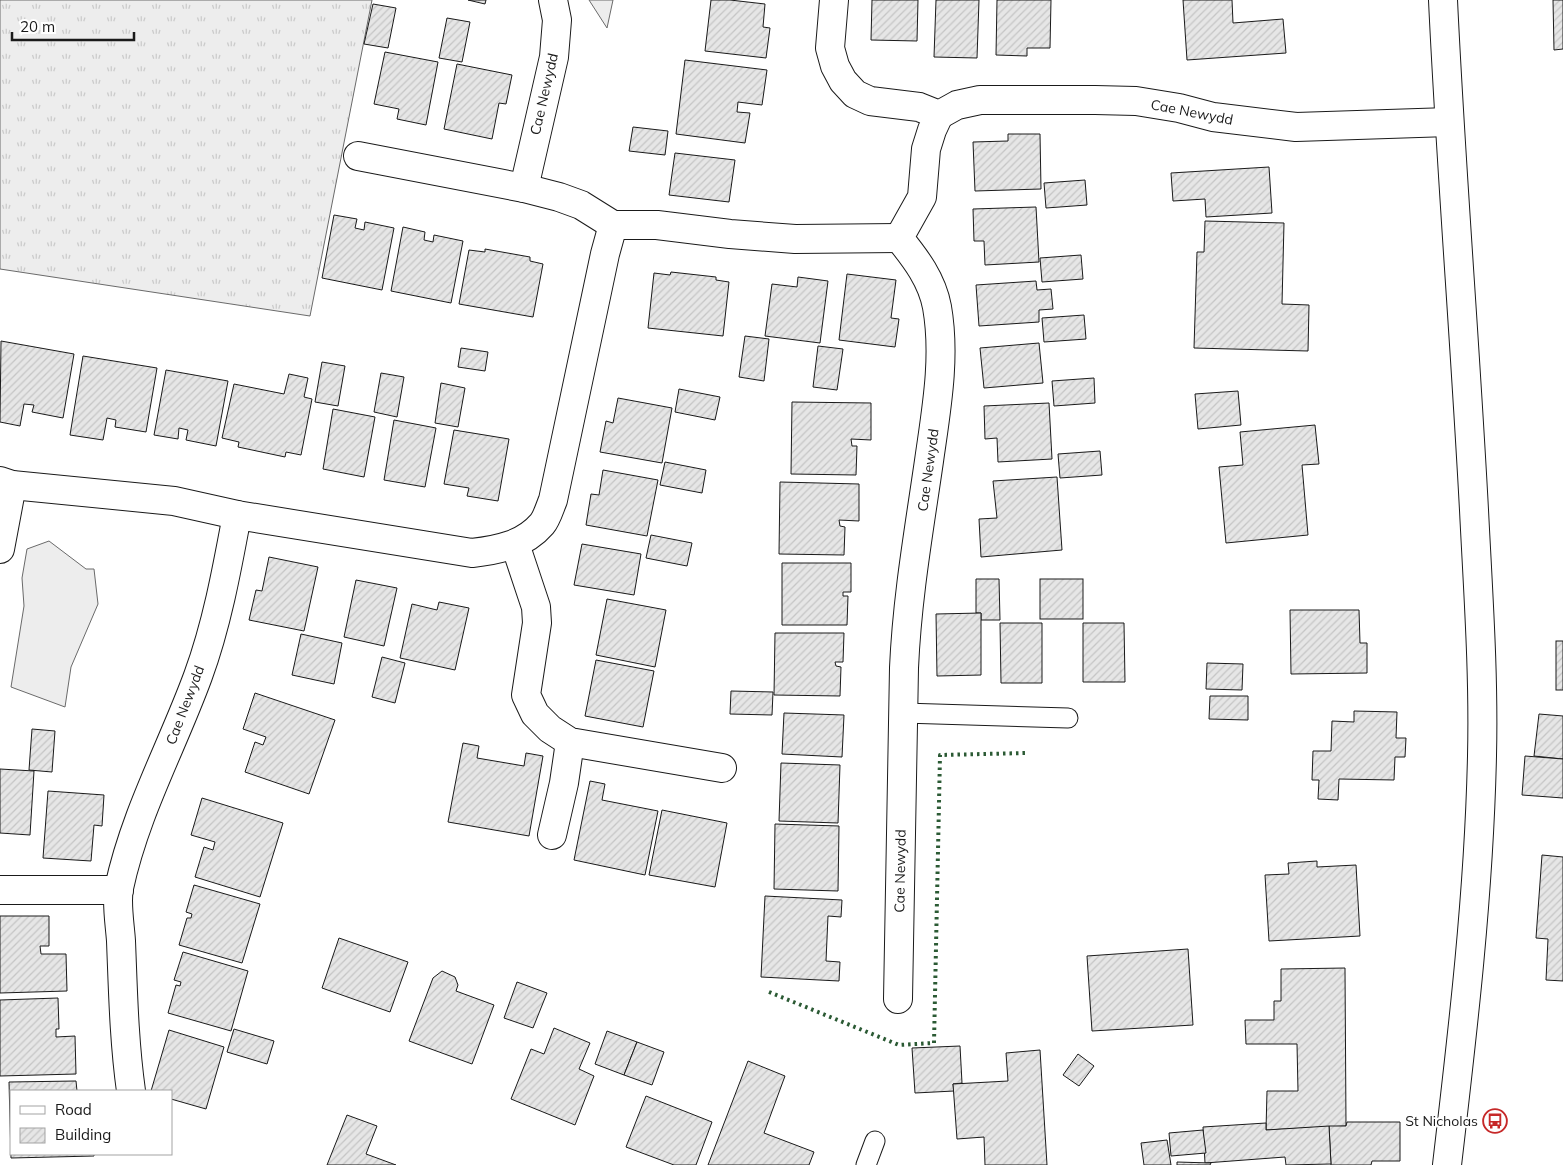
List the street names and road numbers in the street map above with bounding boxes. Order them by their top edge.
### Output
street label: Cae Newydd [526,51,562,137]
street label: Cae Newydd [1149,95,1235,129]
street label: Cae Newydd [913,427,943,513]
street label: Cae Newydd [162,663,208,747]
street label: Cae Newydd [890,829,910,913]

